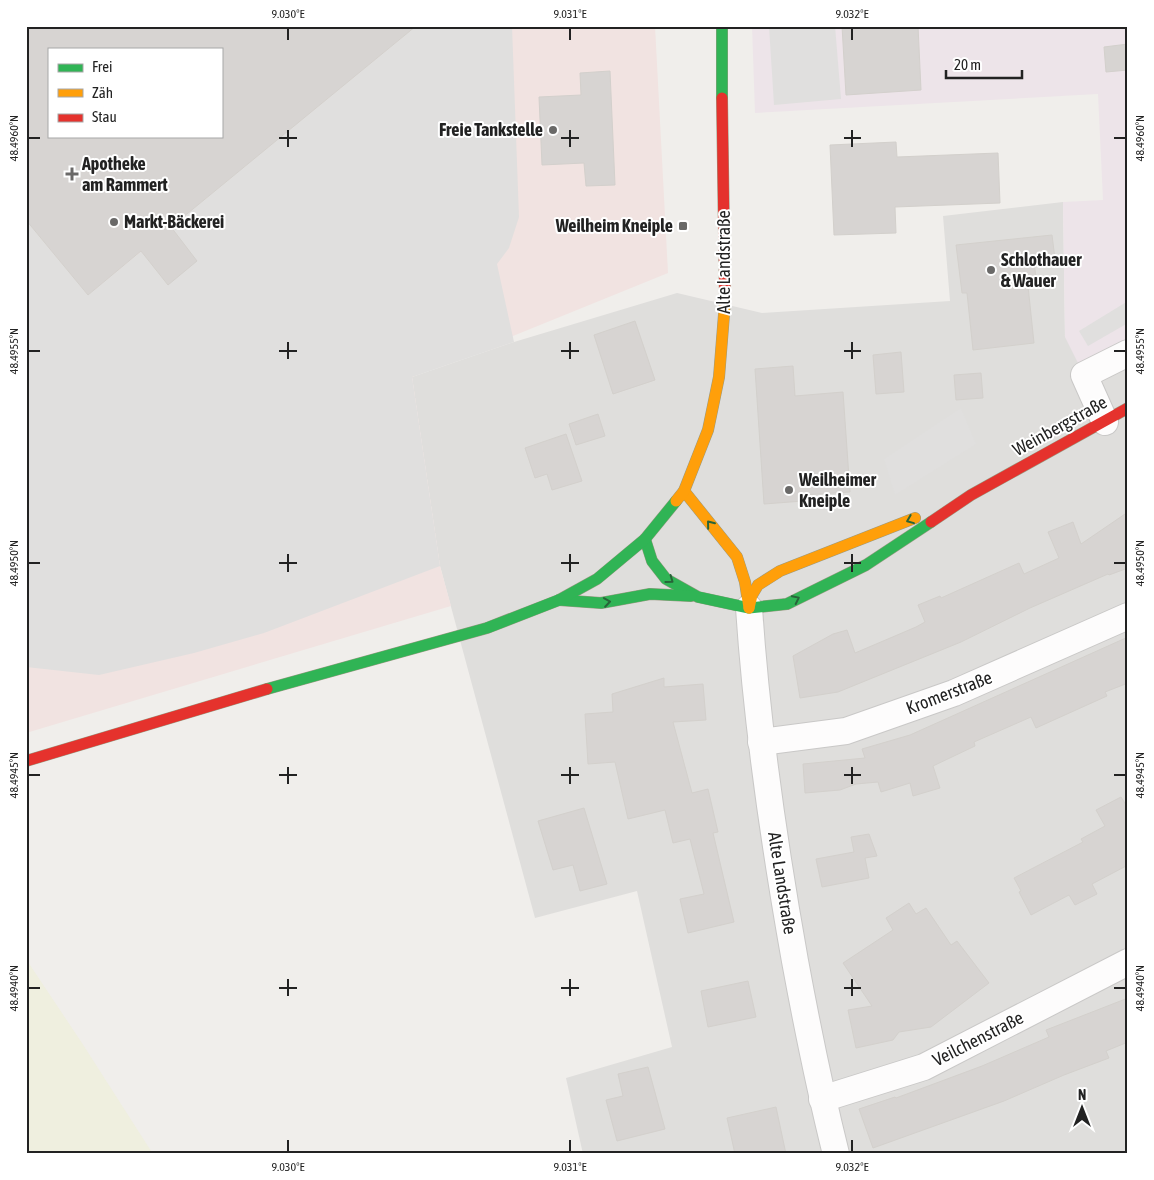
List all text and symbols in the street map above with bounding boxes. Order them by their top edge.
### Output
text: 9.030°E [271,7,305,21]
text: 9.031°E [553,7,587,21]
text: 9.032°E [835,7,869,21]
legend [48,48,222,138]
scale bar [946,48,1023,80]
text: 20 m [954,56,981,73]
text: Frei [92,58,112,75]
text: Zäh [92,84,113,101]
text: Stau [92,108,117,125]
text: 48.4960°N [7,115,21,161]
text: 48.4960°N [1133,115,1147,161]
place label: Freie Tankstelle [439,119,543,140]
marker: Freie Tankstelle [547,124,559,136]
place label: Apotheke am Rammert [81,153,168,195]
marker: Apotheke am Rammert [66,168,78,180]
street label: Alte Landstraße [713,210,734,314]
place label: Markt-Bäckerei [124,211,224,232]
place label: Weilheim Kneiple [555,215,673,236]
marker: Markt-Bäckerei [108,216,120,228]
marker: Weilheim Kneiple [677,220,689,232]
place label: Schlothauer & Wauer [1001,249,1082,291]
marker: Schlothauer & Wauer [985,264,997,276]
text: 48.4955°N [7,328,21,374]
text: 48.4955°N [1133,328,1147,374]
street label: Weinbergstraße [1009,391,1110,460]
place label: Weilheimer Kneiple [798,469,877,511]
marker: Weilheimer Kneiple [783,484,795,496]
one-way arrow [906,514,915,525]
one-way arrow [708,521,716,530]
text: 48.4950°N [7,540,21,586]
text: 48.4950°N [1133,540,1147,586]
one-way arrow [664,574,673,583]
one-way arrow [791,595,800,605]
one-way arrow [603,597,611,607]
street label: Kromerstraße [903,667,995,719]
text: 48.4945°N [7,752,21,798]
text: 48.4945°N [1133,752,1147,798]
street label: Alte Landstraße [764,830,801,936]
text: 48.4940°N [7,965,21,1011]
text: 48.4940°N [1133,965,1147,1011]
street label: Veilchenstraße [929,1007,1027,1070]
north arrow [1056,1082,1106,1132]
text: N [1078,1087,1086,1103]
text: 9.030°E [271,1160,305,1174]
text: 9.031°E [553,1160,587,1174]
text: 9.032°E [835,1160,869,1174]

